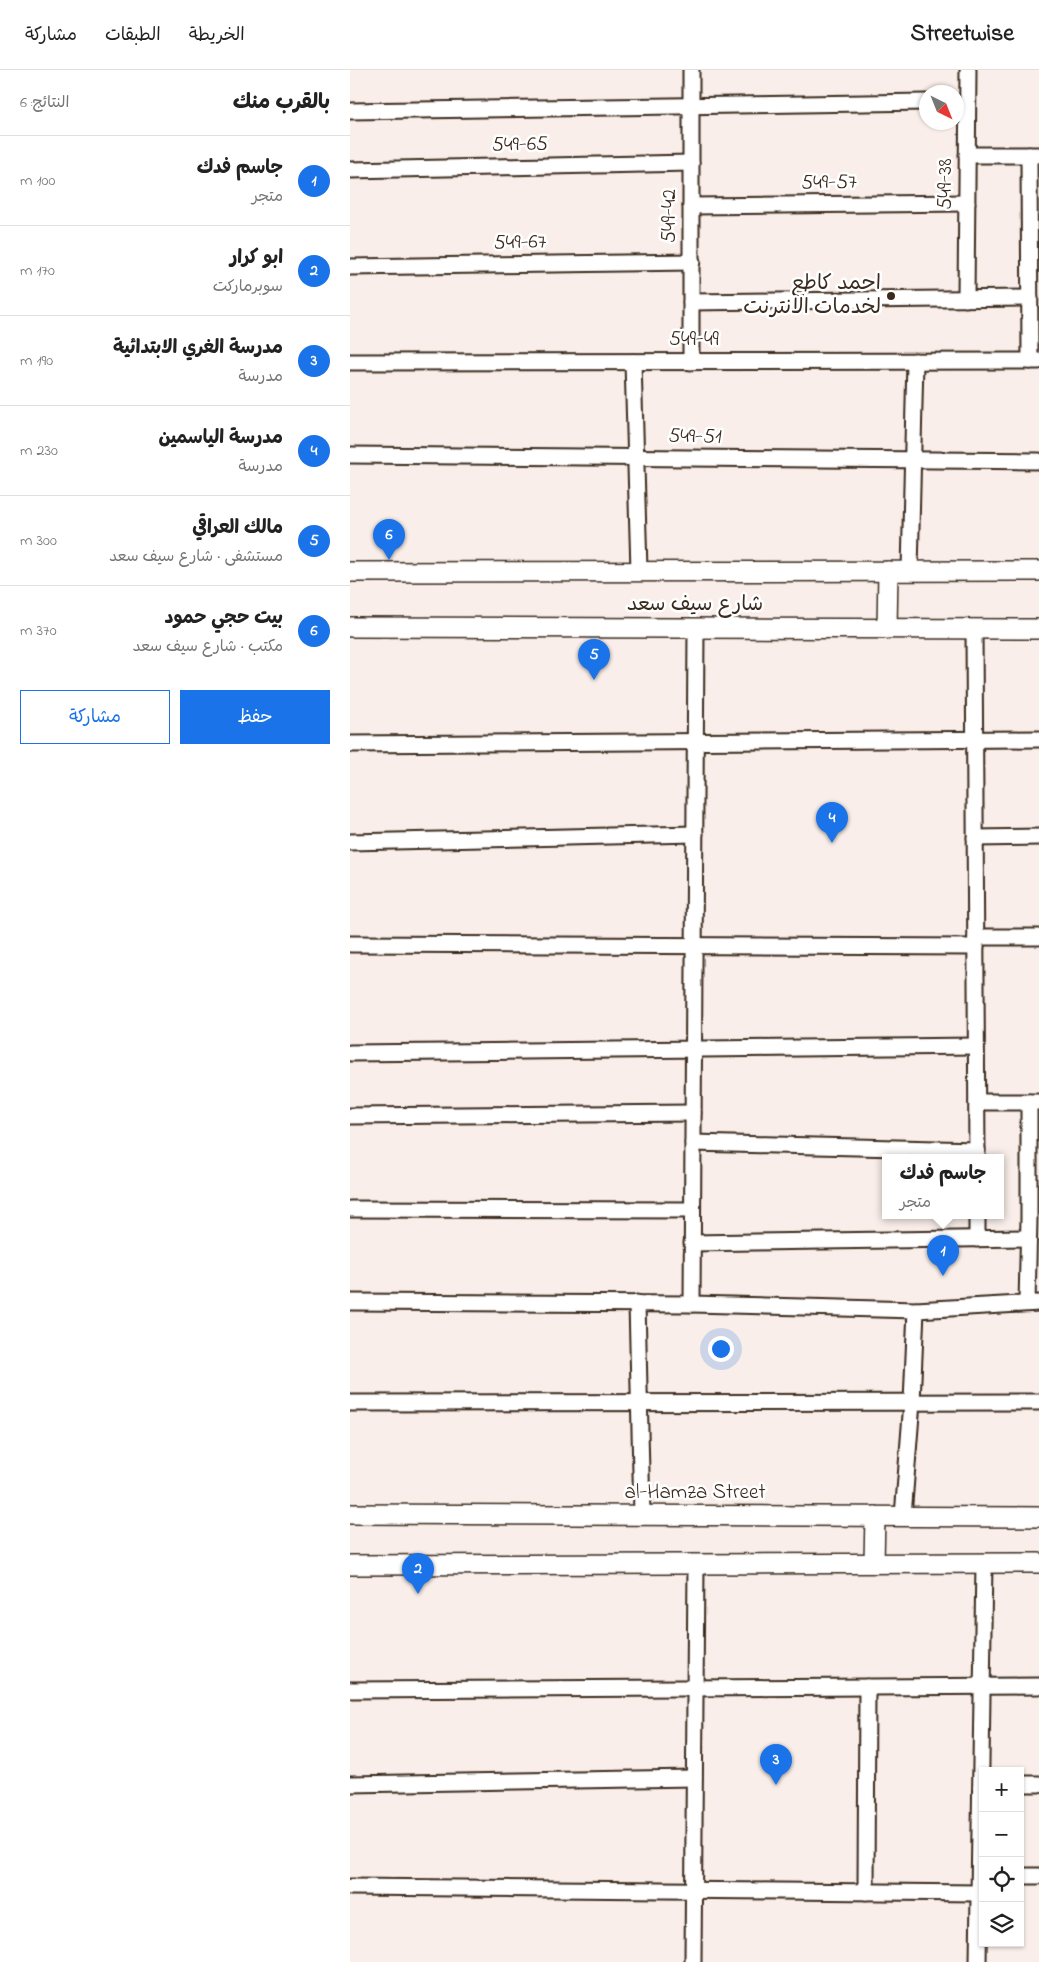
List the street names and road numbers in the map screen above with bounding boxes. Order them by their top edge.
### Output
street label: 549-65 [492,130,548,160]
street label: 549-38 [931,158,961,210]
street label: 549-57 [801,168,857,198]
street label: 549-42 [655,189,685,243]
street label: 549-67 [493,228,547,258]
street label: 549-49 [669,325,720,355]
street label: 549-51 [668,422,722,452]
street label: شارع سيف سعد [627,590,763,620]
street label: al-Hamza Street [625,1478,765,1508]

